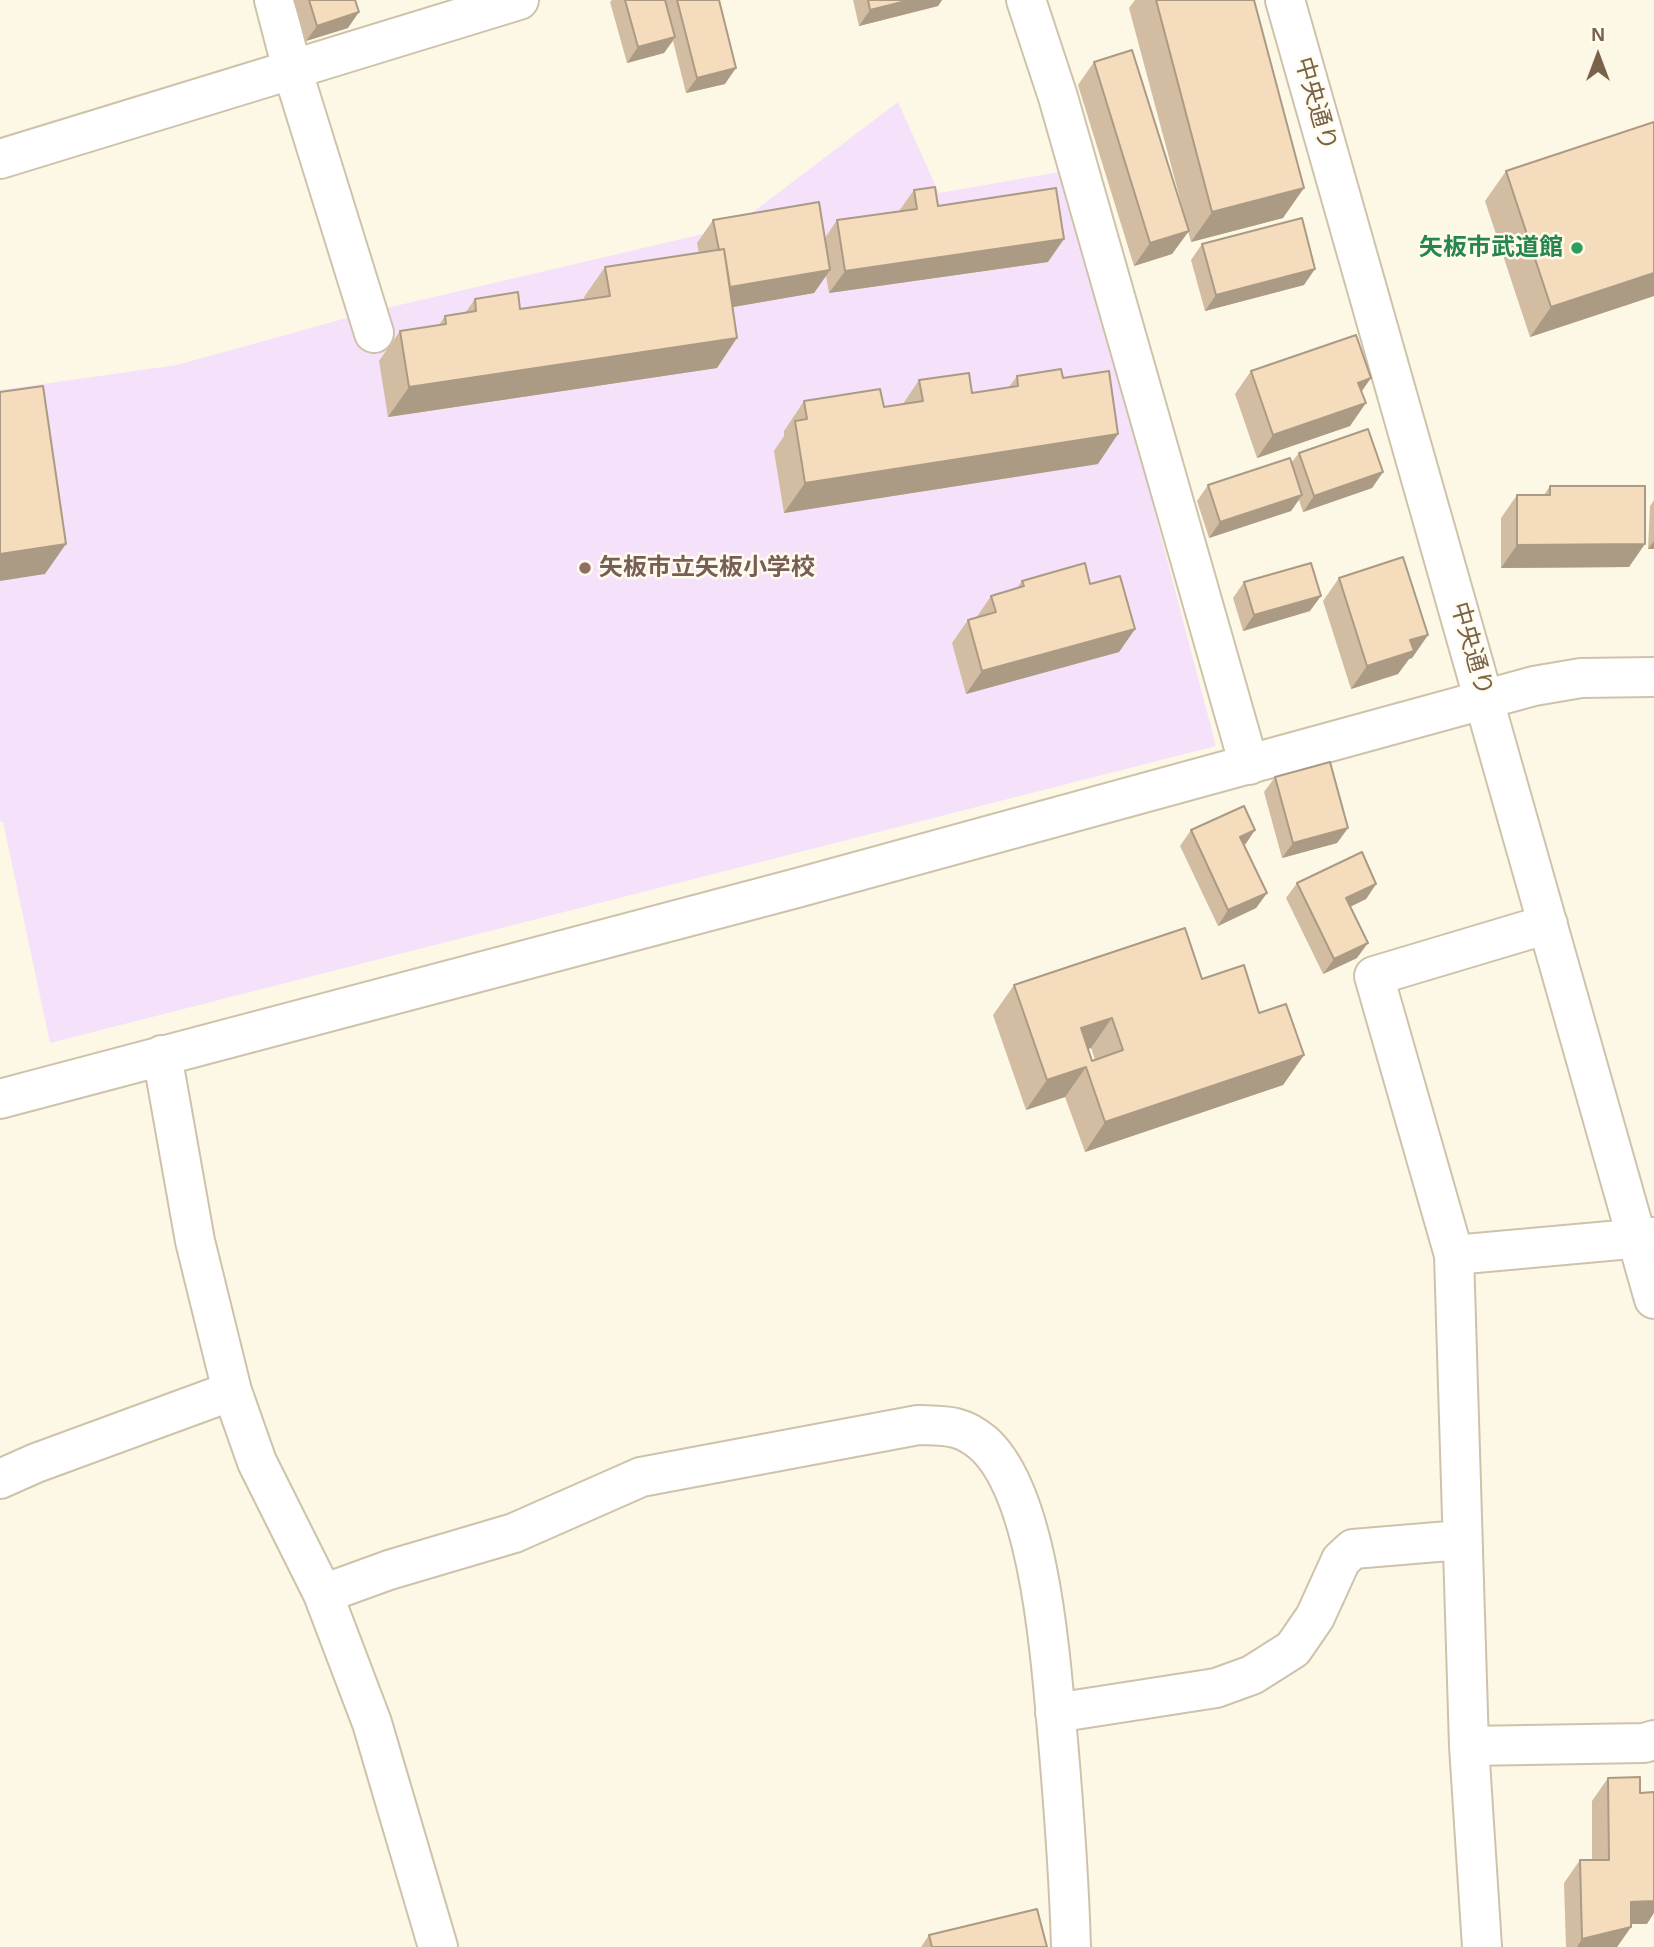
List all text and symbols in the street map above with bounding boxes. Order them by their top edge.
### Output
north arrow [1563,21,1633,91]
text: N [1591,24,1605,45]
street label: 中央通り [1288,54,1342,154]
place label: 矢板市武道館 [1419,234,1563,262]
marker: 矢板市武道館 [1569,240,1585,256]
place label: 矢板市立矢板小学校 [599,554,815,582]
marker: 矢板市立矢板小学校 [577,560,593,576]
street label: 中央通り [1444,599,1498,699]

